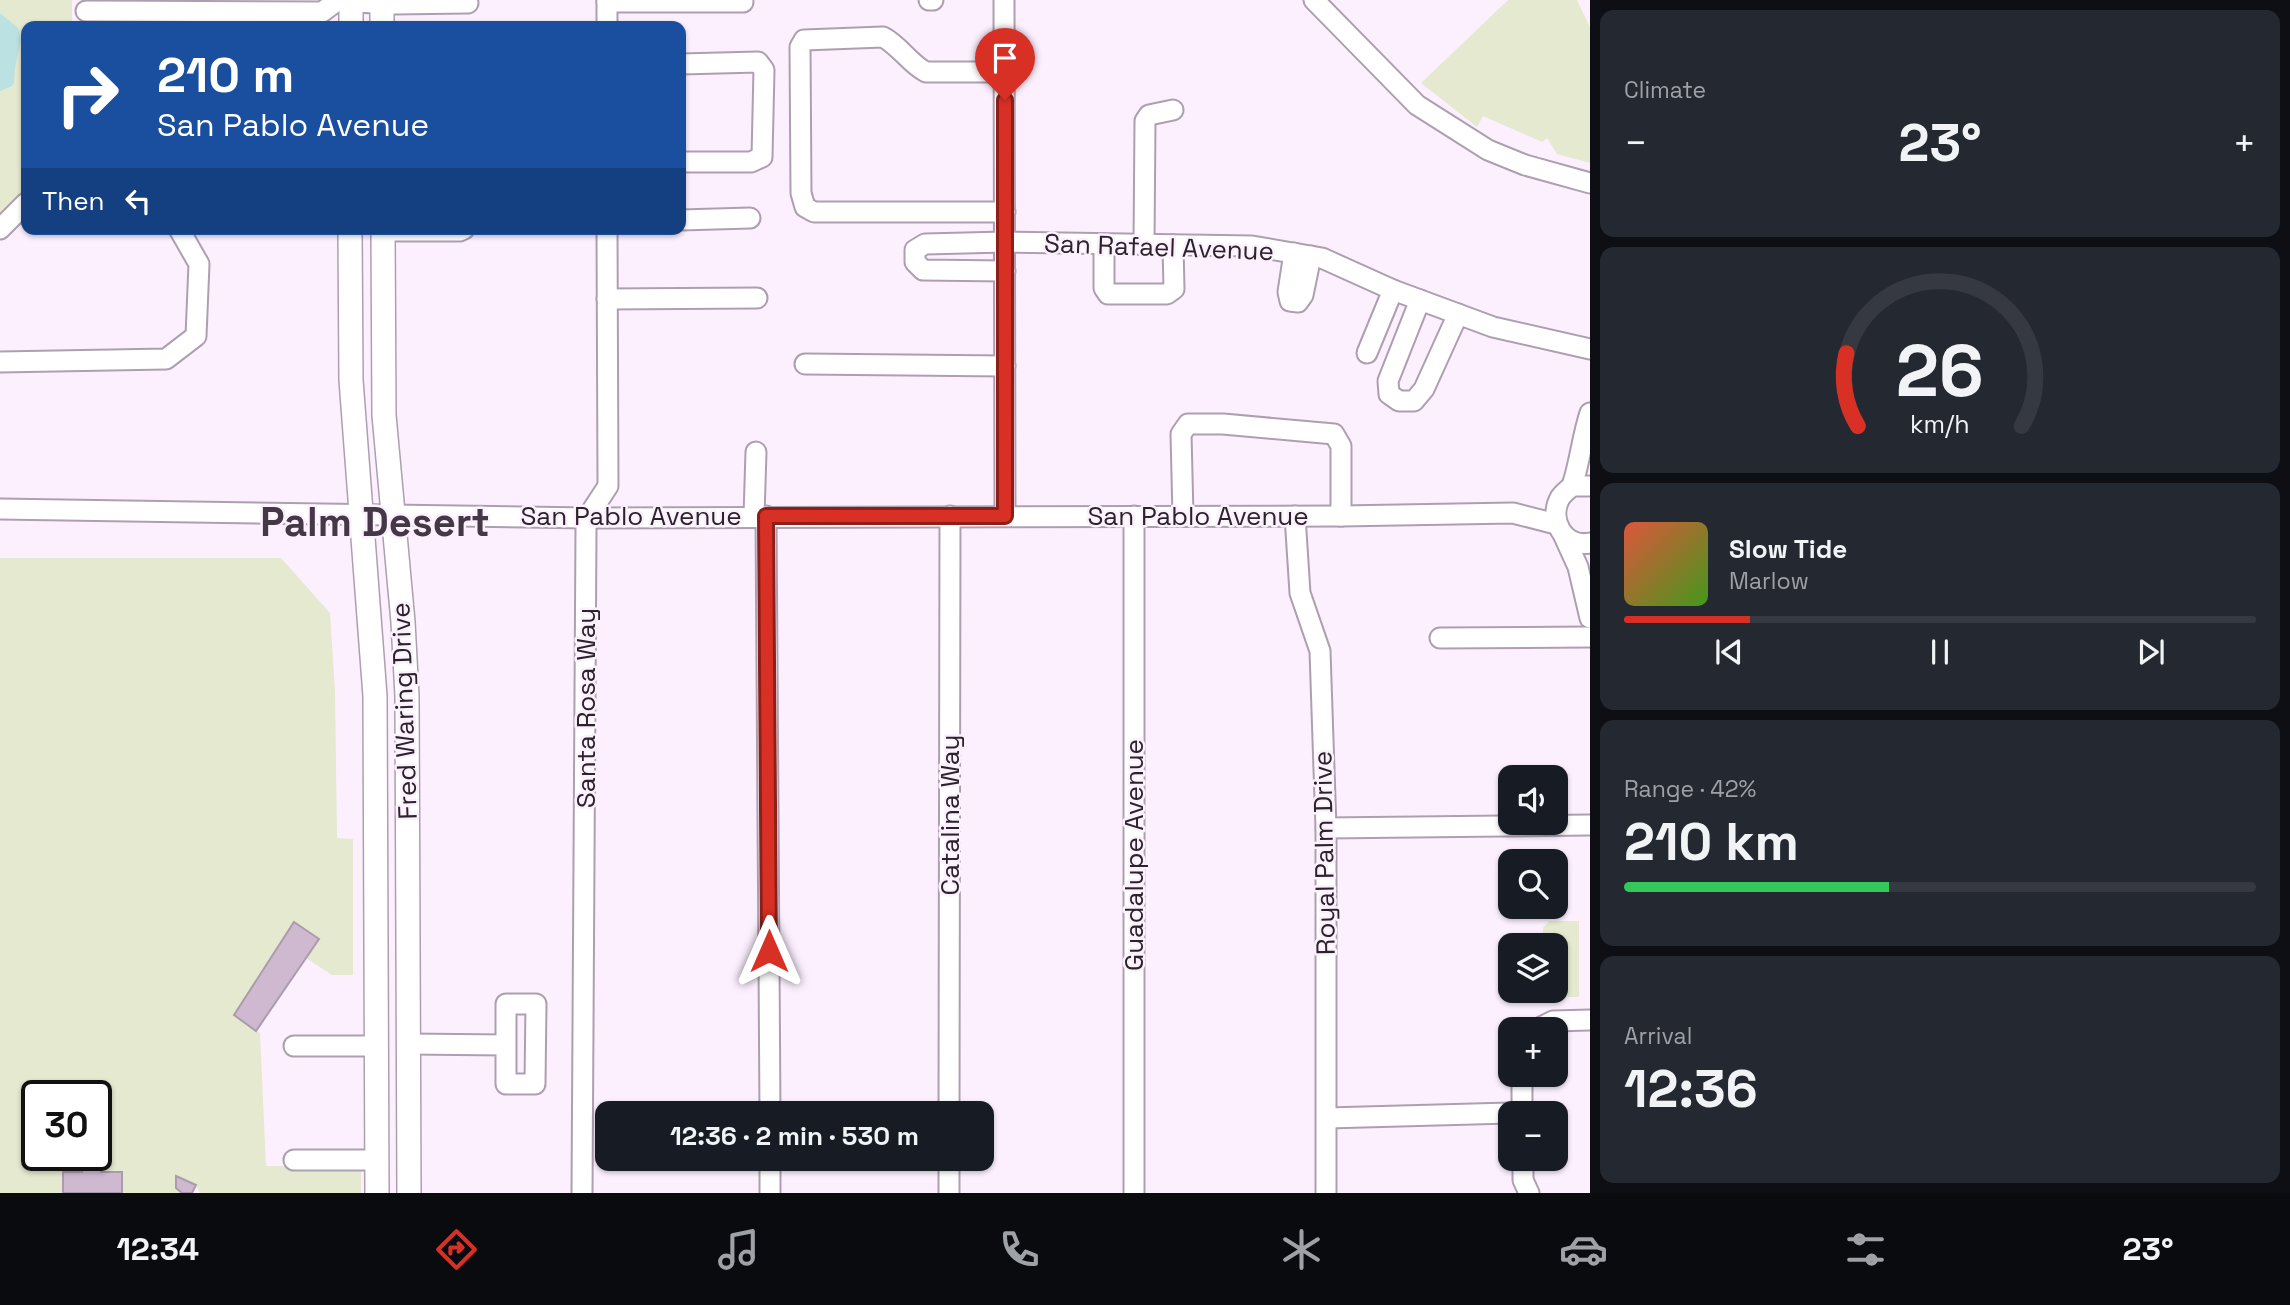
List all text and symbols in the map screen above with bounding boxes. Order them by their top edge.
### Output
pin [975,28,1035,100]
icon: arrive [986,39,1024,77]
text: 210 m [157,44,294,106]
icon: right [42,49,133,140]
text: Climate [1624,75,1706,105]
text: San Pablo Avenue [157,105,429,145]
text: 23° [1899,110,1982,176]
text: − [1624,119,1648,167]
text: + [2232,119,2256,167]
icon: left [119,182,157,220]
text: Then [42,184,105,218]
street label: San Rafael Avenue [1044,226,1274,268]
text: 26 [1896,324,1984,417]
text: km/h [1910,408,1970,440]
district label: Palm Desert [260,497,490,548]
street label: San Pablo Avenue [520,499,742,533]
street label: San Pablo Avenue [1087,499,1309,533]
text: Slow Tide [1729,532,1847,566]
text: Marlow [1729,566,1809,596]
street label: Fred Waring Drive [383,602,425,820]
street label: Santa Rosa Way [569,608,603,808]
icon: previous [1710,633,1748,671]
icon: pause [1921,633,1959,671]
icon: next [2132,633,2170,671]
street label: Catalina Way [933,735,967,895]
street label: Guadalupe Avenue [1117,739,1151,971]
street label: Royal Palm Drive [1305,751,1343,955]
map controls [1498,765,1568,1171]
button: sound [1498,765,1568,835]
text: Range · 42% [1624,774,1756,804]
text: 210 km [1624,809,1799,875]
button: search [1498,849,1568,919]
position arrow [732,914,806,988]
button: layers [1498,933,1568,1003]
button: + [1498,1017,1568,1087]
text: Arrival [1624,1021,1692,1051]
text: 12:36 [1624,1056,1758,1122]
speed limit sign: 30 [21,1080,112,1171]
button: − [1498,1101,1568,1171]
text: 12:36 · 2 min · 530 m [670,1119,919,1153]
icon: directions [432,1225,481,1274]
icon: music [714,1225,763,1274]
icon: phone [995,1225,1044,1274]
icon: climate [1277,1225,1326,1274]
icon: car [1559,1225,1608,1274]
icon: filters [1841,1225,1890,1274]
text: 12:34 [116,1229,199,1269]
text: 23° [2122,1229,2174,1269]

